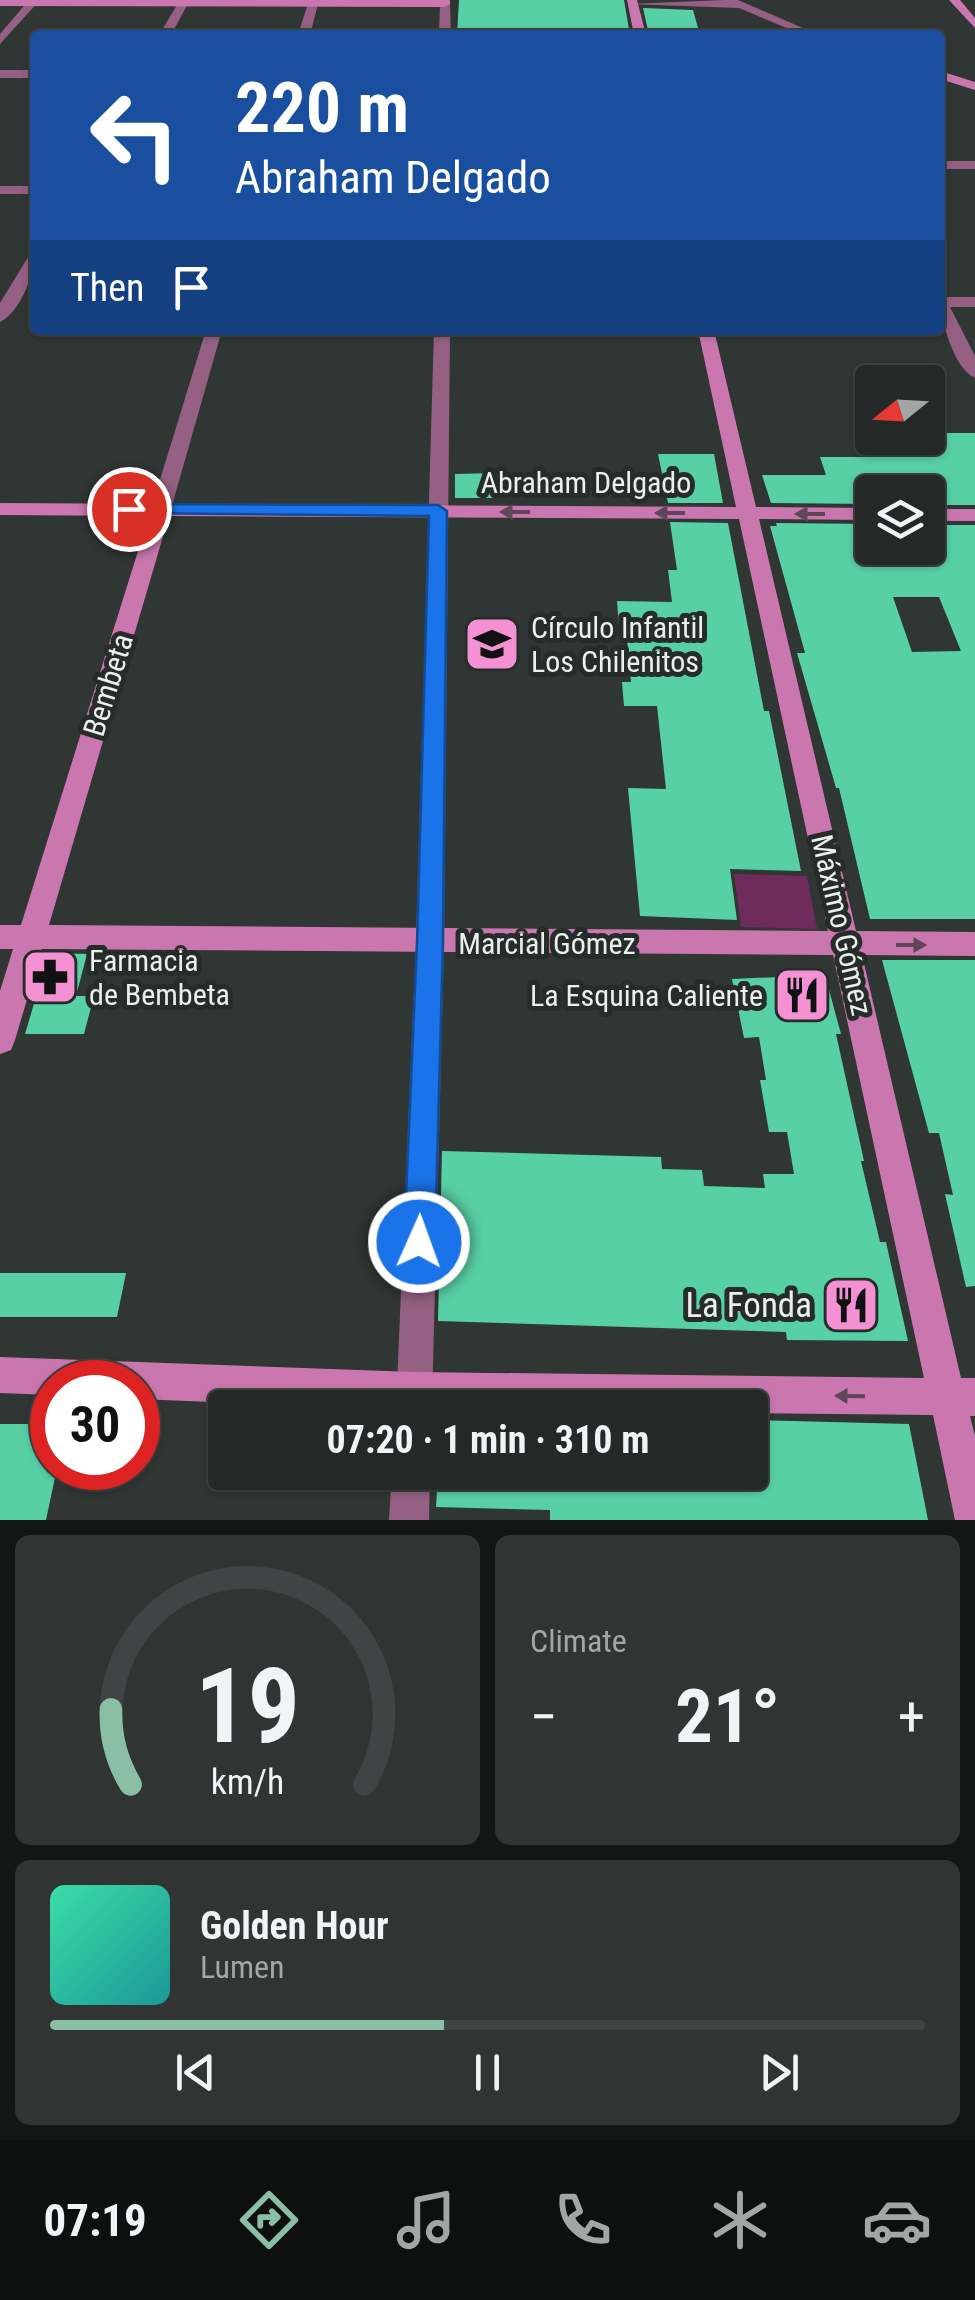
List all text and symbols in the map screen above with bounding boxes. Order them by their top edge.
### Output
text: 220 m [235,67,409,149]
icon: left [70,70,200,200]
text: Abraham Delgado [235,151,551,204]
icon: arrive [164,260,219,315]
text: Then [70,266,144,310]
north arrow [855,365,945,455]
map controls [855,365,945,565]
street label: Abraham Delgado [481,465,691,500]
pin [87,467,172,552]
button: layers [855,475,945,565]
icon: arrive [102,482,157,537]
one-way arrow [498,503,530,519]
one-way arrow [653,505,685,521]
one-way arrow [793,506,825,522]
place label: Círculo Infantil Los Chilenitos [531,610,704,679]
school or university icon: Círculo Infantil Los Chilenitos [462,614,522,674]
street label: Bembeta [76,630,140,740]
street label: Máximo Gómez [804,831,880,1019]
street label: Marcial Gómez [458,926,636,961]
one-way arrow [895,937,927,953]
place label: Farmacia de Bembeta [89,943,230,1012]
pharmacy icon: Farmacia de Bembeta [20,947,80,1007]
restaurant icon: La Esquina Caliente [772,965,832,1025]
place label: La Esquina Caliente [530,978,763,1013]
position arrow [367,1190,471,1294]
restaurant icon: La Fonda [821,1275,881,1335]
place label: La Fonda [685,1285,812,1326]
speed limit sign: 30 [30,1360,160,1490]
one-way arrow [834,1387,866,1403]
text: 07:20 · 1 min · 310 m [327,1418,649,1462]
text: Climate [530,1622,627,1660]
text: 19 [195,1646,300,1767]
text: 21° [675,1672,780,1760]
text: − [530,1685,558,1749]
text: + [898,1685,925,1749]
text: km/h [211,1761,284,1803]
text: Golden Hour [200,1904,389,1948]
text: Lumen [200,1948,285,1986]
icon: previous [168,2045,223,2100]
icon: pause [460,2045,515,2100]
icon: next [752,2045,807,2100]
icon: directions [234,2185,304,2255]
icon: music [391,2185,461,2255]
icon: phone [548,2185,618,2255]
icon: climate [705,2185,775,2255]
icon: car [862,2185,932,2255]
text: 07:19 [43,2194,147,2247]

